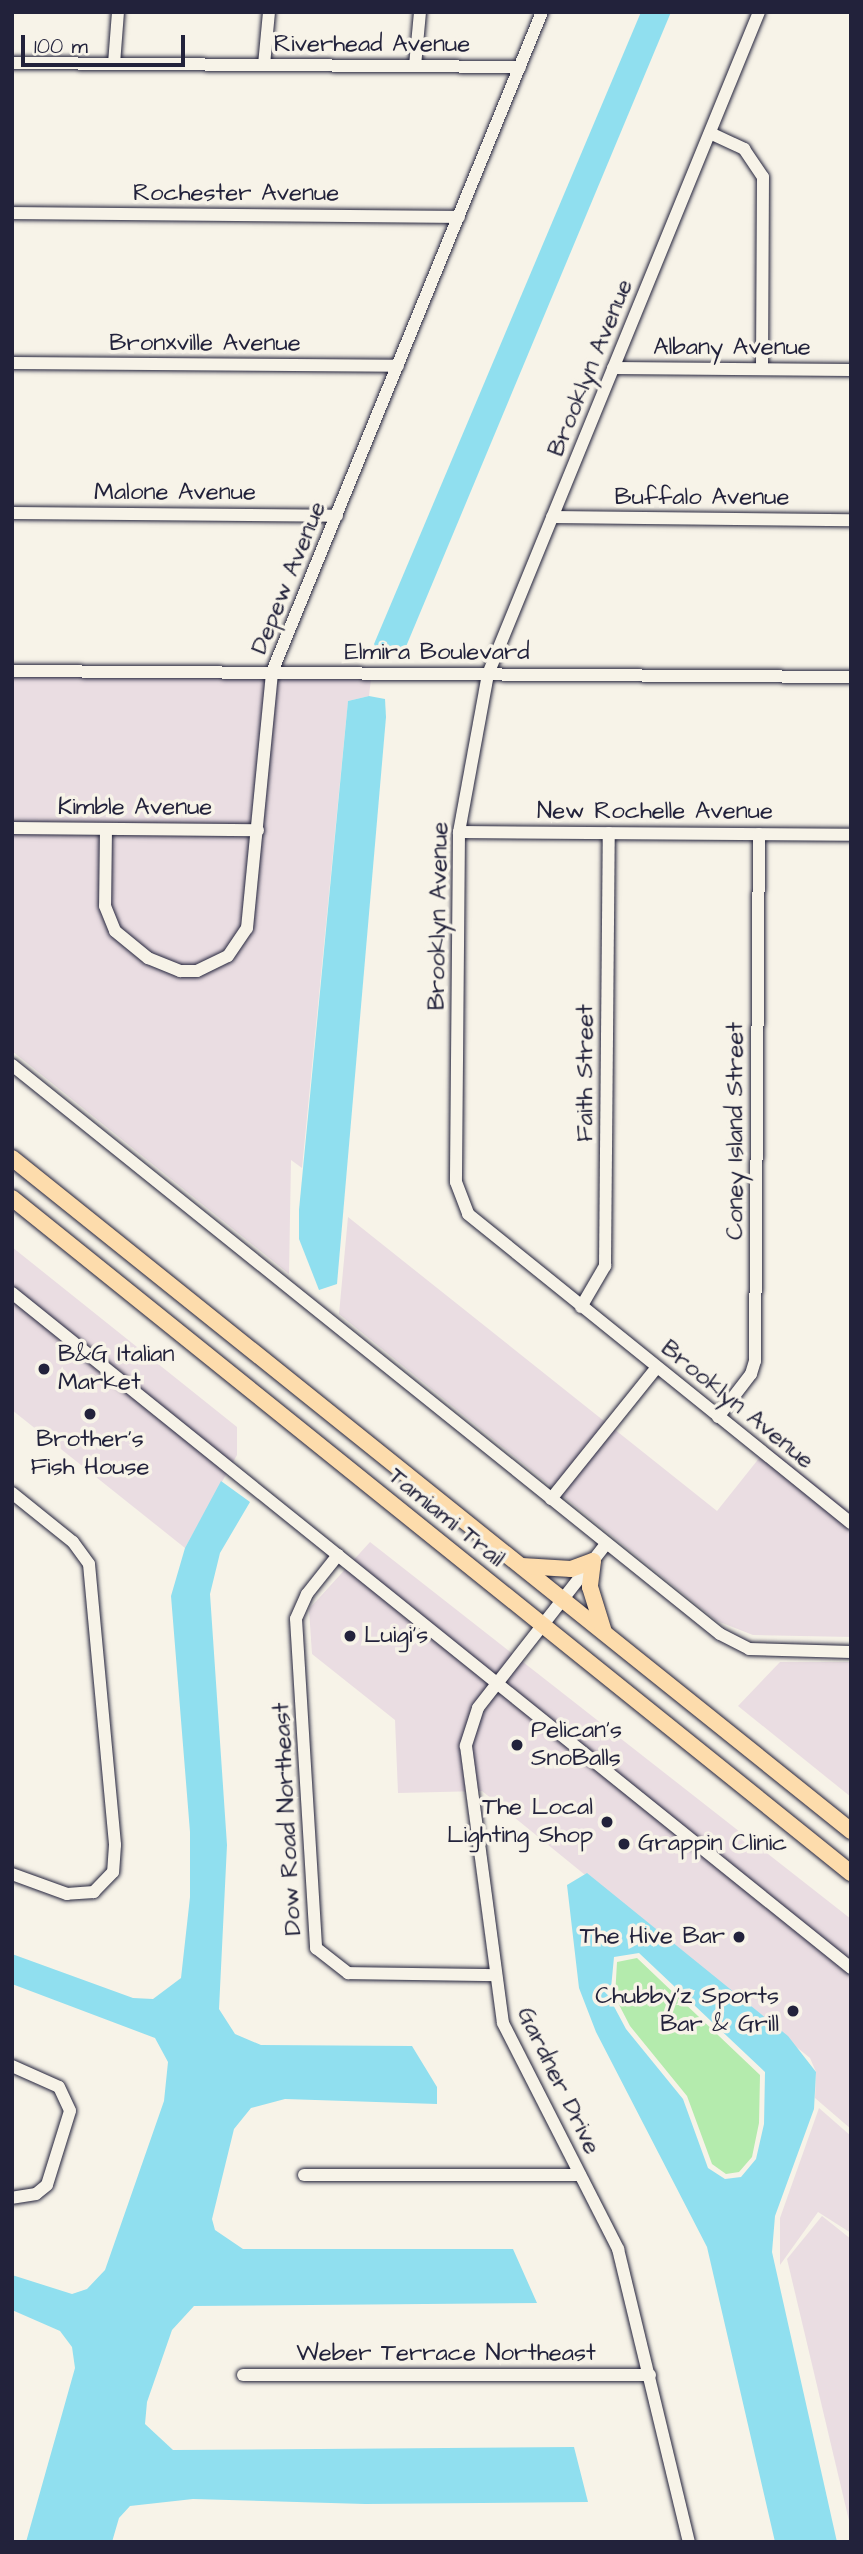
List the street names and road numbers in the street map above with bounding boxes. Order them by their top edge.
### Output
street label: Riverhead Avenue [274,31,470,59]
street label: Rochester Avenue [133,180,339,208]
street label: Brooklyn Avenue [542,275,640,461]
street label: Bronxville Avenue [109,330,301,358]
street label: Albany Avenue [653,334,811,362]
street label: Malone Avenue [94,479,256,507]
street label: Buffalo Avenue [615,484,789,512]
street label: Depew Avenue [245,498,333,658]
street label: Elmira Boulevard [344,639,530,667]
street label: Kimble Avenue [58,794,212,822]
street label: New Rochelle Avenue [537,798,773,826]
street label: Brooklyn Avenue [423,821,455,1011]
street label: Faith Street [572,1004,600,1142]
street label: Coney Island Street [722,1022,750,1240]
street label: Brooklyn Avenue [655,1334,819,1476]
street label: Tamiami Trail [382,1462,510,1574]
street label: Dow Road Northeast [268,1702,308,1936]
street label: Gardner Drive [510,2003,606,2159]
street label: Weber Terrace Northeast [296,2340,596,2368]

